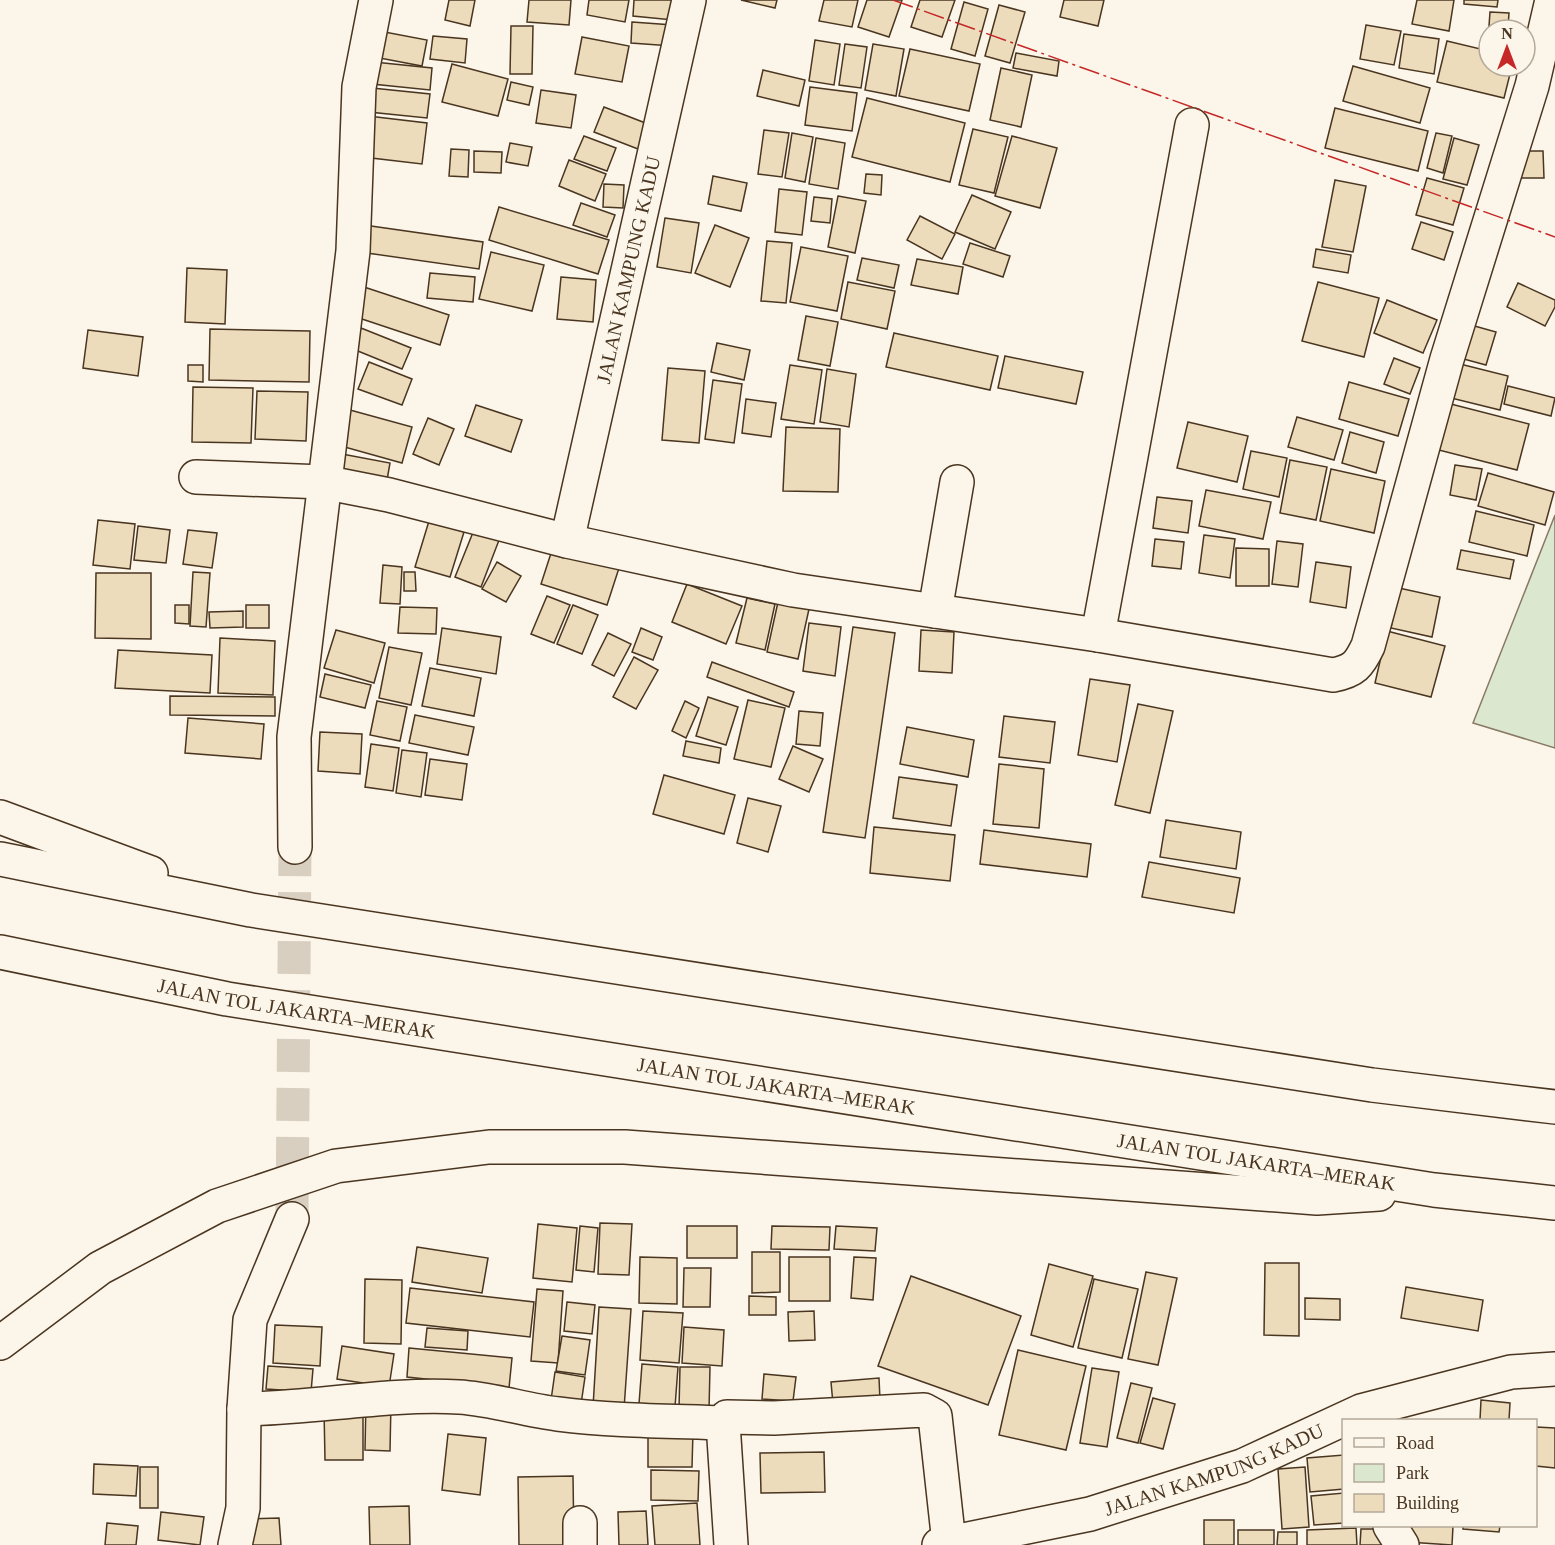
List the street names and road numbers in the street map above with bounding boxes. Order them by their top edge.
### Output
street label: JALAN KAMPUNG KADU [592,154,665,386]
street label: JALAN TOL JAKARTA–MERAK [156,974,438,1043]
street label: JALAN TOL JAKARTA–MERAK [636,1053,918,1119]
street label: JALAN TOL JAKARTA–MERAK [1116,1129,1398,1195]
street label: JALAN KAMPUNG KADU [1102,1419,1328,1520]

